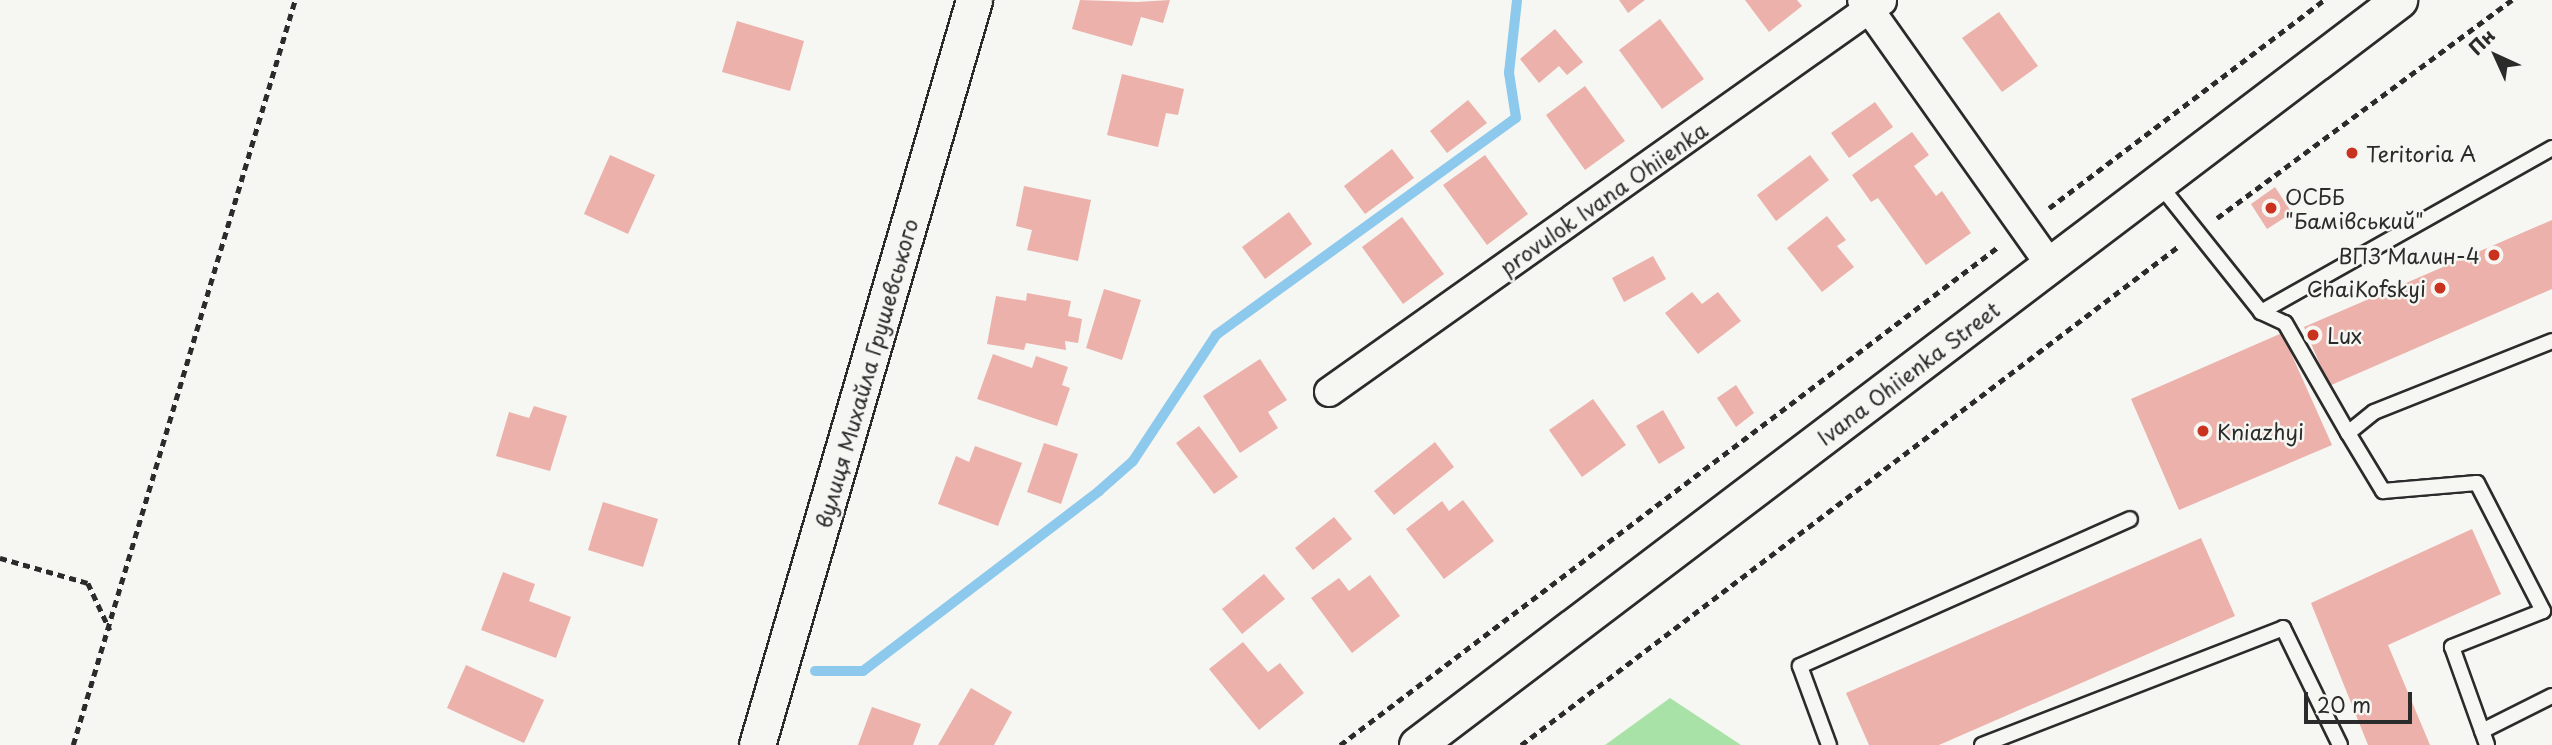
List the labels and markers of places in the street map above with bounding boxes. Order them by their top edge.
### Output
place label: Teritoria A [2366,140,2476,166]
marker: Teritoria A [2344,145,2360,161]
place label: ОСББ "Бамівський" [2285,183,2424,233]
marker: ОСББ "Бамівський" [2263,200,2279,216]
place label: ВПЗ Малин-4 [2337,242,2480,268]
marker: ВПЗ Малин-4 [2486,247,2502,263]
place label: ChaiKofskyi [2307,275,2426,301]
marker: ChaiKofskyi [2432,280,2448,296]
place label: Lux [2327,322,2362,348]
marker: Lux [2305,327,2321,343]
place label: Kniazhyi [2217,418,2304,444]
marker: Kniazhyi [2195,423,2211,439]

